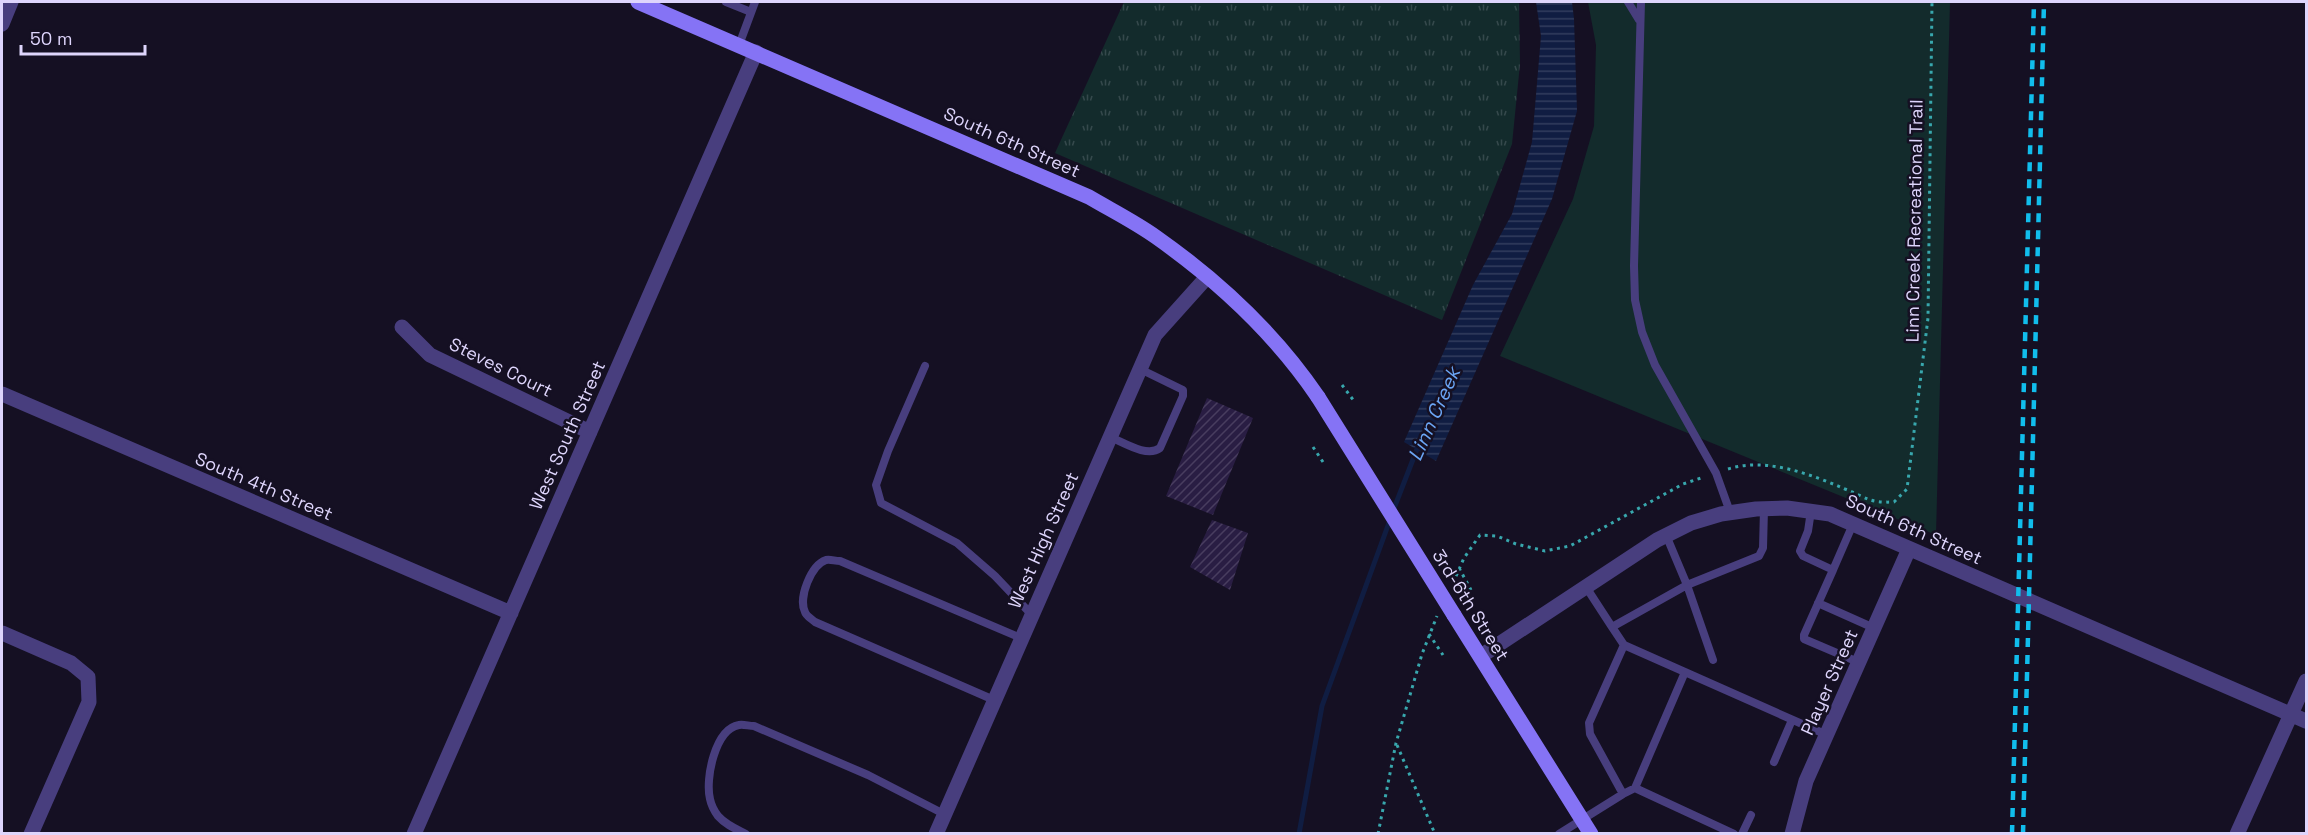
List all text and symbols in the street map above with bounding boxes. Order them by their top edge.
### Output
scale bar [21,18,146,56]
text: 50 m [30,27,72,50]
street label: Linn Creek Recreational Trail [1900,99,1928,343]
street label: South 6th Street [940,102,1084,182]
street label: Steves Court [446,332,556,402]
street label: West South Street [524,357,610,513]
water label: Linn Creek [1402,361,1467,465]
street label: South 4th Street [192,447,336,525]
street label: West High Street [1003,468,1083,612]
street label: South 6th Street [1842,489,1986,569]
street label: 3rd-6th Street [1428,545,1514,665]
street label: Player Street [1795,626,1863,738]

